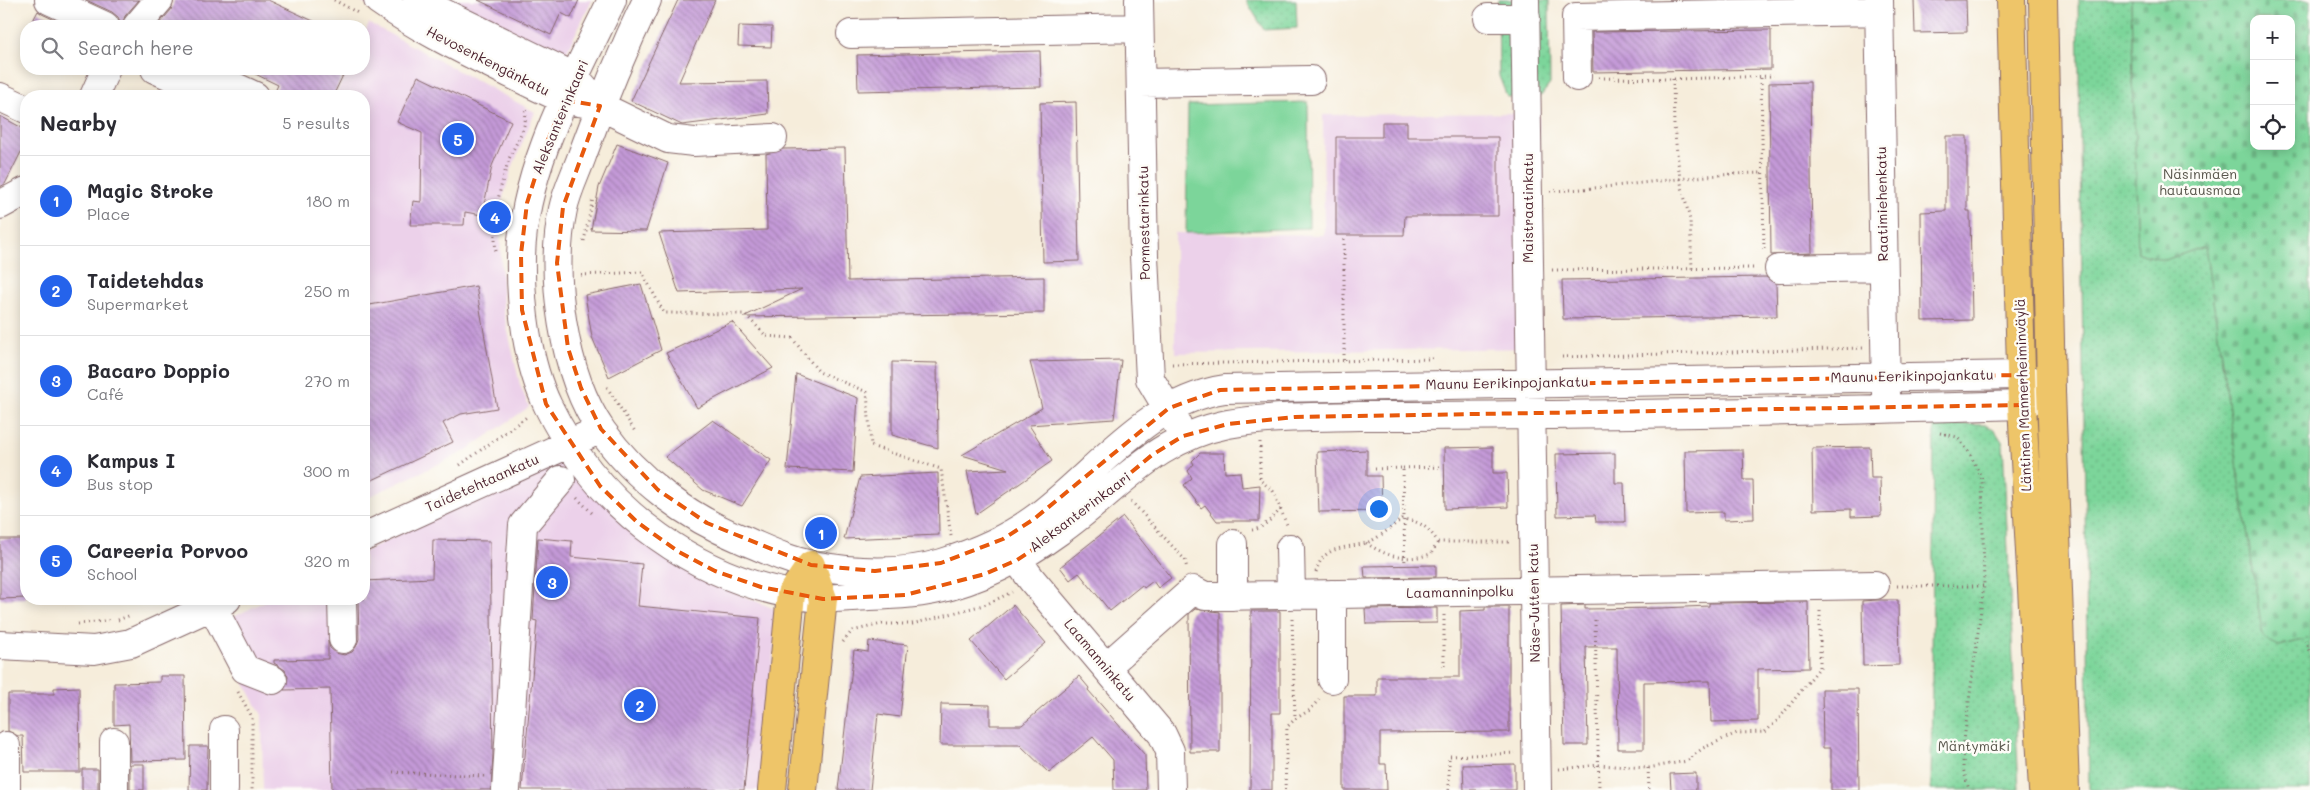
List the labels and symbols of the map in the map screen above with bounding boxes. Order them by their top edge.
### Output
street label: Hevosenkengänkatu [423,21,553,100]
street label: Aleksanterinkaari [527,57,592,177]
pin: 5 [442,120,474,158]
street label: Raatimiehenkatu [1871,146,1892,262]
street label: Maistraatinkatu [1518,153,1537,263]
park label: Näsinmäen hautausmaa [2159,164,2241,199]
street label: Pormestarinkatu [1133,166,1154,280]
pin: 4 [479,198,511,236]
street label: Läntinen Mannerheiminväylä [2010,298,2035,492]
street label: Maunu Eerikinpojankatu [1830,365,1994,386]
street label: Maunu Eerikinpojankatu [1425,372,1589,393]
street label: Taidetehtaankatu [422,449,542,516]
street label: Aleksanterinkaari [1025,467,1134,556]
your location [1366,496,1392,522]
pin: 1 [805,514,837,552]
street label: Näse-Jutten katu [1523,543,1544,663]
pin: 3 [536,563,568,601]
street label: Laamanninpolku [1406,581,1514,602]
street label: Laamanninkatu [1060,614,1141,705]
pin: 2 [624,686,656,724]
park label: Mäntymäki [1938,736,2010,755]

